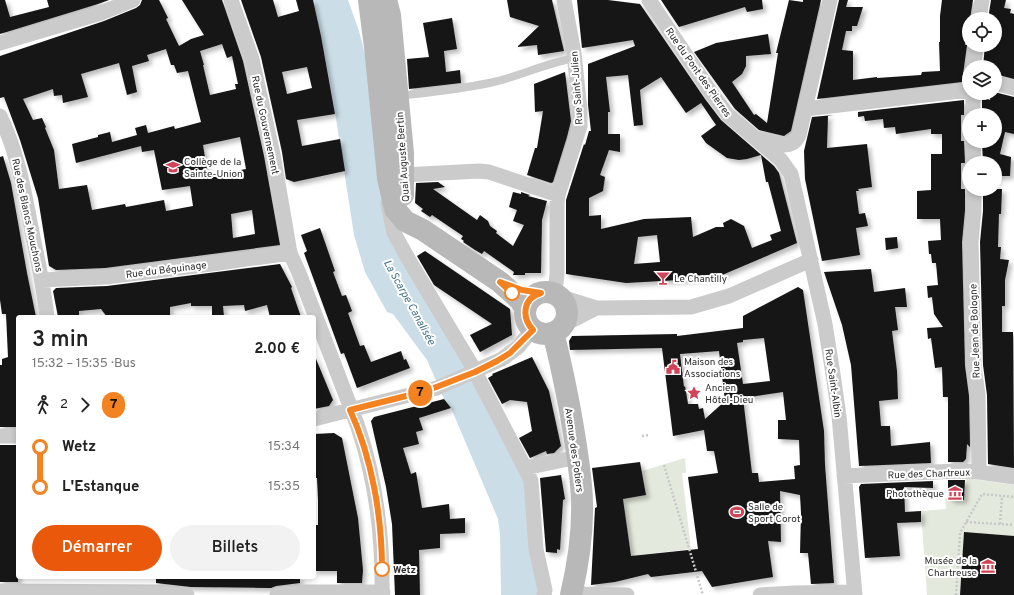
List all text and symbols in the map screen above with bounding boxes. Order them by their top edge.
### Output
map controls [962,12,1002,196]
button: locate [962,12,1002,52]
street label: Rue du Pont des Pierres [662,25,734,120]
street label: Rue Saint-Julien [568,51,587,125]
button: layers [962,60,1002,100]
street label: Rue du Gouvernement [248,75,281,176]
button: + [962,108,1002,148]
street label: Quai Auguste Bertin [394,111,413,202]
place label: Collège de la Sainte-Union [184,156,243,181]
button: − [962,156,1002,196]
street label: Rue des Blancs Mouchons [8,157,45,274]
school or university icon: Collège de la Sainte-Union [165,159,181,175]
water label: La Scarpe Canalisée [380,257,439,348]
street label: Rue du Béguinage [125,259,207,282]
bar icon: Le Chantilly [655,270,671,286]
place label: Le Chantilly [674,273,727,286]
street label: Rue Jean de Bologne [967,283,984,379]
unlabelled marker [504,285,520,301]
text: 3 min [32,327,88,354]
text: 2.00 € [254,340,300,359]
street label: Rue Saint-Albin [821,348,844,419]
text: 15:32 – 15:35 · Bus [32,356,136,372]
place label: Maison des Associations [684,356,741,381]
public building icon: Maison des Associations [665,359,681,375]
line badge: 7 [407,380,433,406]
place label: Ancien Hôtel-Dieu [705,382,753,407]
text: 7 [416,384,424,401]
place icon: Ancien Hôtel-Dieu [686,385,702,401]
icon: walk [32,394,54,416]
icon: forward [74,394,96,416]
text: 7 [110,396,117,413]
text: 2 [60,397,68,413]
street label: Avenue des Potiers [561,407,586,494]
text: Wetz [62,438,96,457]
text: 15:34 [268,439,300,455]
street label: Rue des Chartreux [888,467,971,482]
text: L'Estanque [62,478,139,497]
text: 15:35 [268,479,300,495]
museum icon: Photothèque [947,485,963,501]
place label: Photothèque [886,488,944,501]
place label: Salle de Sport Corot [748,501,801,526]
sports icon: Salle de Sport Corot [729,504,745,520]
button: Démarrer [32,525,162,571]
button: Billets [170,525,300,571]
place label: Musée de la Chartreuse [924,555,977,580]
museum icon: Musée de la Chartreuse [980,558,996,574]
marker: Wetz [374,561,390,577]
place label: Wetz [393,564,416,577]

